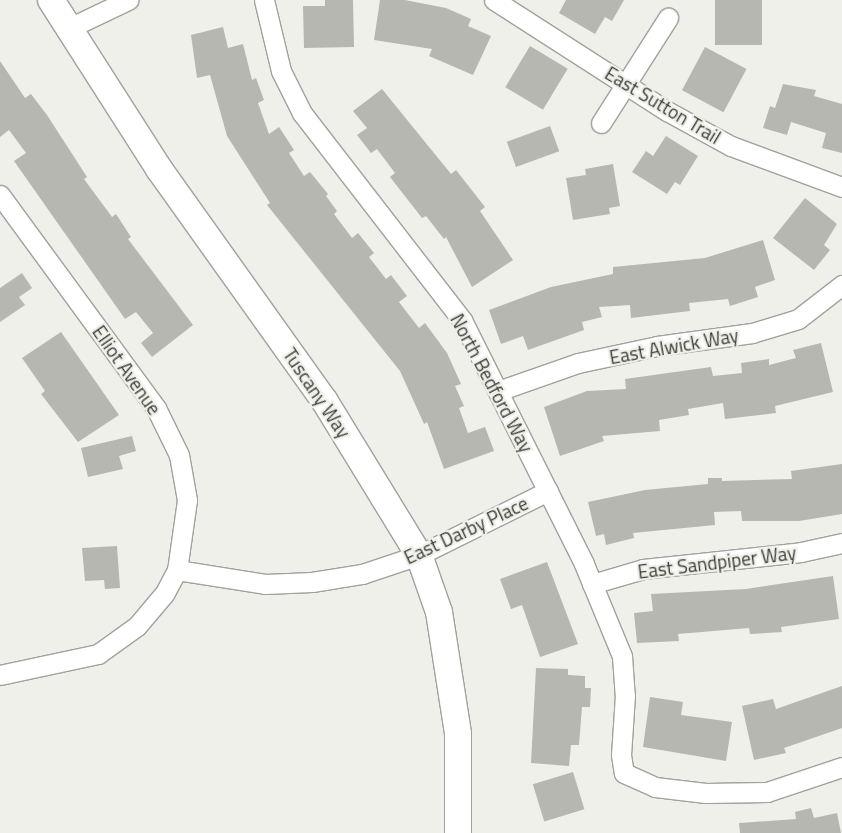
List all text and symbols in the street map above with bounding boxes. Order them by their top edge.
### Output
street label: East Sutton Trail [601,62,725,148]
street label: North Bedford Way [446,310,538,456]
street label: Elliot Avenue [88,321,166,419]
street label: East Alwick Way [608,323,740,369]
street label: Tuscany Way [279,344,355,442]
street label: East Darby Place [400,491,532,569]
street label: East Sandpiper Way [636,541,798,583]

